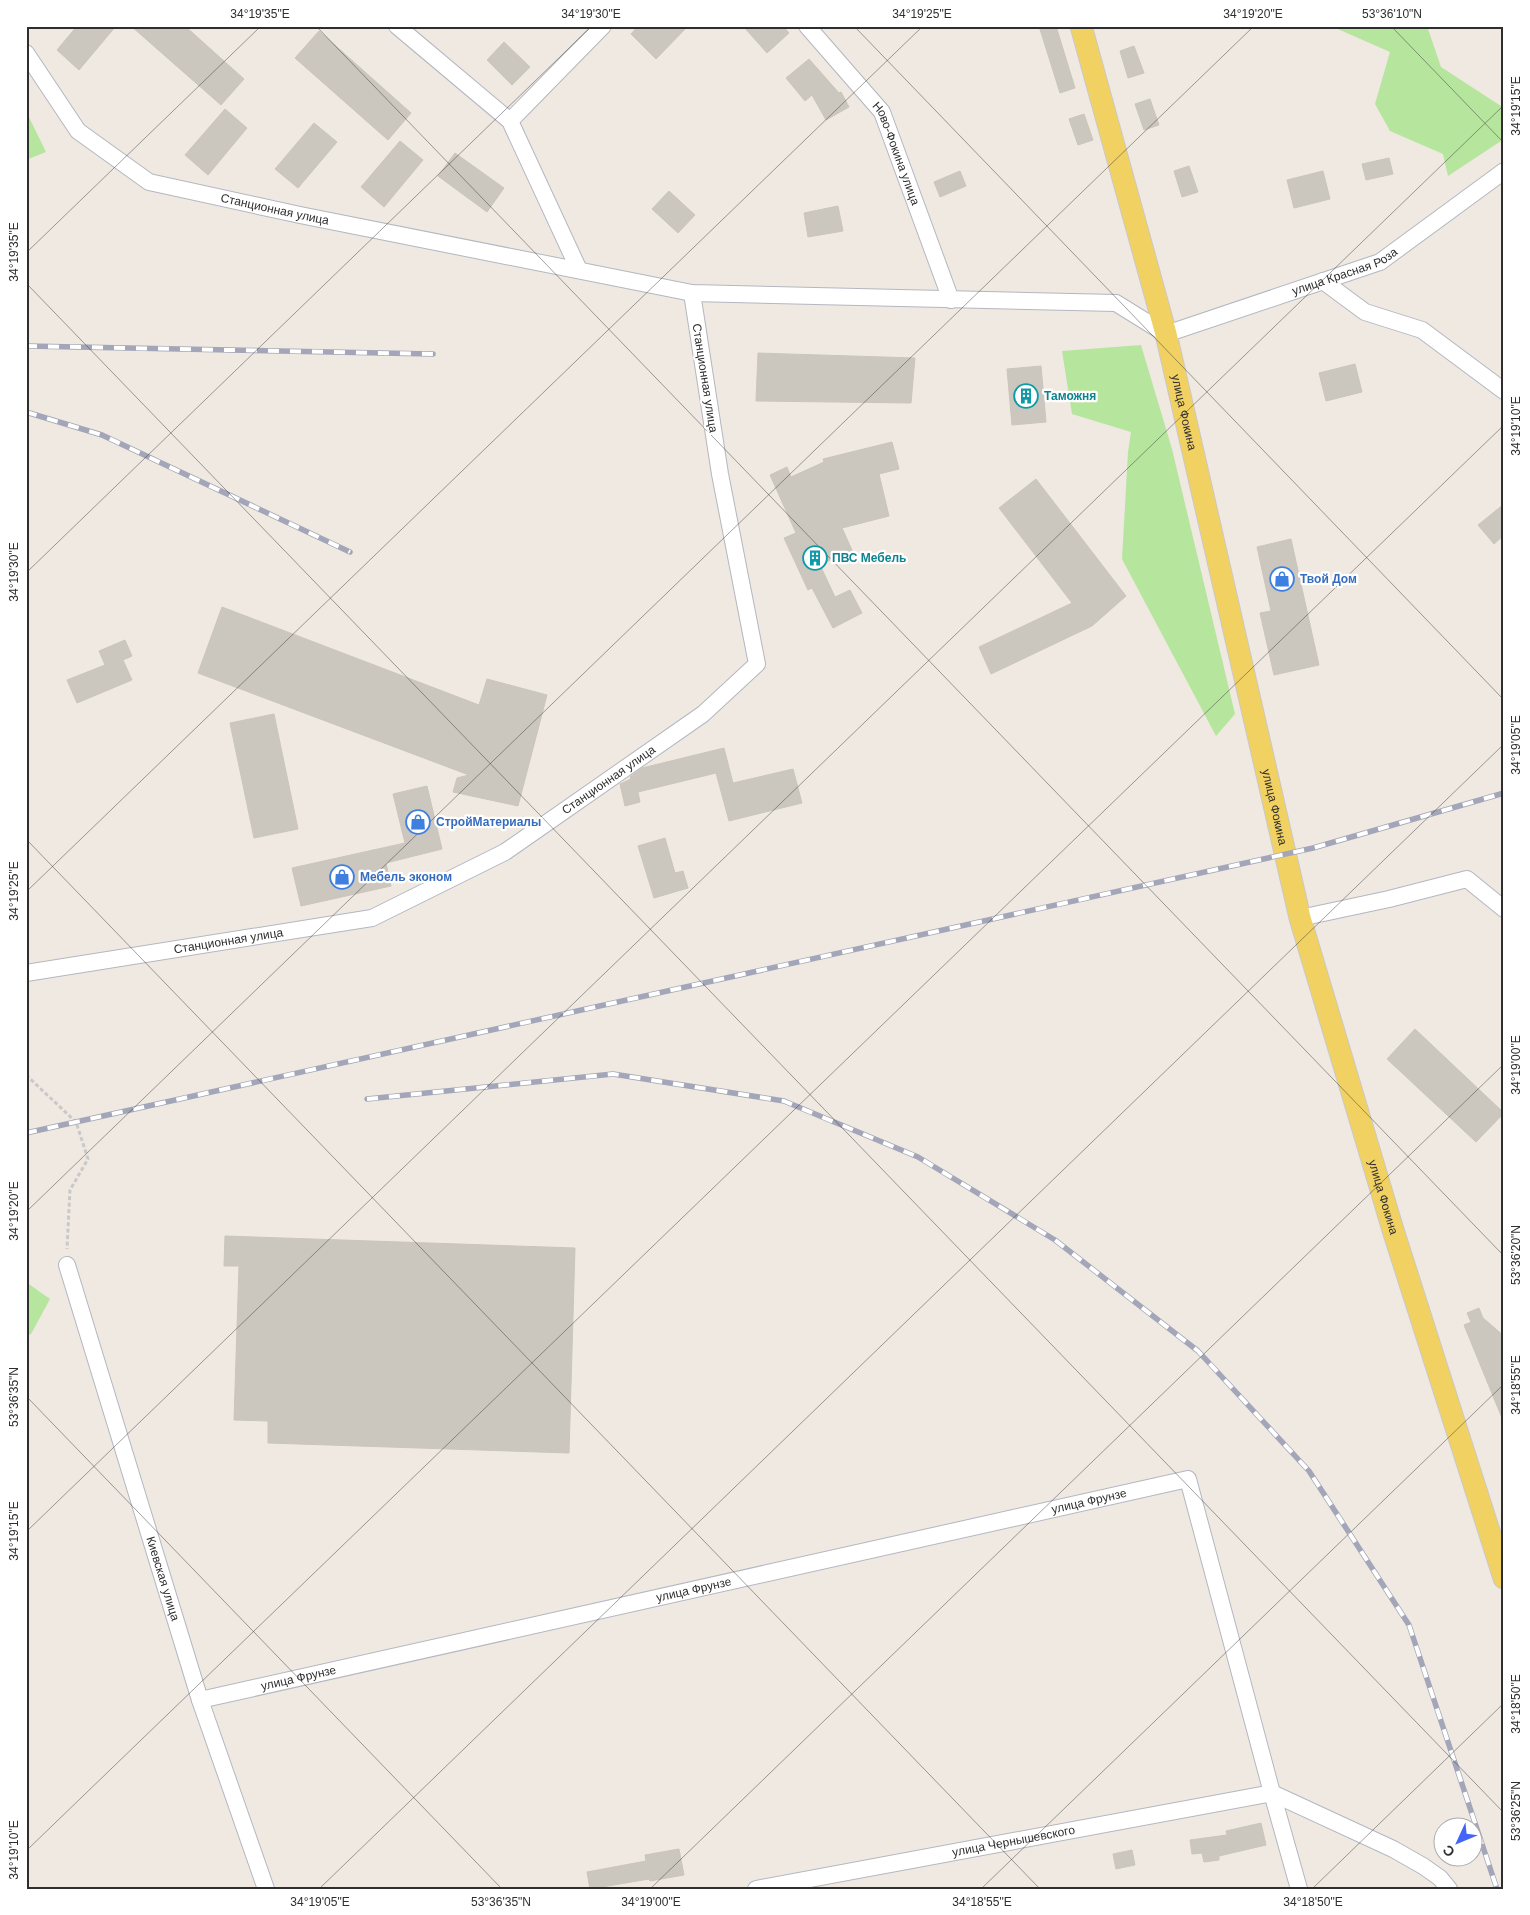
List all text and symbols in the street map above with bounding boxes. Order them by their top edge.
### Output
text: 34°19'35"E [230,7,290,21]
text: 34°19'30"E [561,7,621,21]
text: 34°19'25"E [892,7,952,21]
text: 34°19'20"E [1223,7,1283,21]
text: 53°36'10"N [1362,7,1422,21]
text: 34°19'15"E [1509,76,1523,136]
street label: Ново-Фокина улица [869,99,923,207]
street label: Станционная улица [219,191,331,228]
text: 34°19'35"E [7,222,21,282]
street label: улица Красная Роза [1290,244,1400,298]
street label: Станционная улица [689,322,721,434]
street label: улица Фокина [1169,373,1200,452]
building icon: Таможня [1013,383,1039,409]
place label: Таможня [1044,389,1096,403]
text: 34°19'10"E [1509,396,1523,456]
text: 34°19'30"E [7,542,21,602]
building icon: ПВС Мебель [802,545,828,571]
place label: ПВС Мебель [832,551,906,565]
shop icon: Твой Дом [1269,566,1295,592]
place label: Твой Дом [1300,572,1357,586]
text: 34°19'05"E [1509,715,1523,775]
street label: Станционная улица [559,742,658,817]
street label: улица Фокина [1259,768,1290,847]
shop icon: СтройМатериалы [405,809,431,835]
place label: СтройМатериалы [436,815,541,829]
text: 34°19'25"E [7,861,21,921]
shop icon: Мебель эконом [329,864,355,890]
place label: Мебель эконом [360,870,452,884]
street label: Станционная улица [173,925,284,956]
text: 34°19'00"E [1509,1035,1523,1095]
street label: улица Фокина [1365,1158,1401,1237]
text: 34°19'20"E [7,1181,21,1241]
text: 53°36'20"N [1509,1225,1523,1285]
text: 34°18'55"E [1509,1355,1523,1415]
text: 53°36'35"N [7,1367,21,1427]
street label: улица Фрунзе [1050,1486,1128,1516]
text: 34°19'15"E [7,1501,21,1561]
street label: Киевская улица [143,1535,183,1623]
street label: улица Фрунзе [655,1574,733,1605]
street label: улица Фрунзе [260,1663,338,1693]
text: 34°18'50"E [1509,1674,1523,1734]
text: 53°36'25"N [1509,1781,1523,1841]
north arrow [1432,1818,1482,1868]
text: 34°19'10"E [7,1820,21,1880]
street label: улица Чернышевского [951,1823,1076,1859]
text: С [1439,1842,1458,1860]
text: 34°19'05"E [290,1895,350,1909]
text: 53°36'35"N [471,1895,531,1909]
text: 34°19'00"E [621,1895,681,1909]
text: 34°18'55"E [952,1895,1012,1909]
text: 34°18'50"E [1283,1895,1343,1909]

